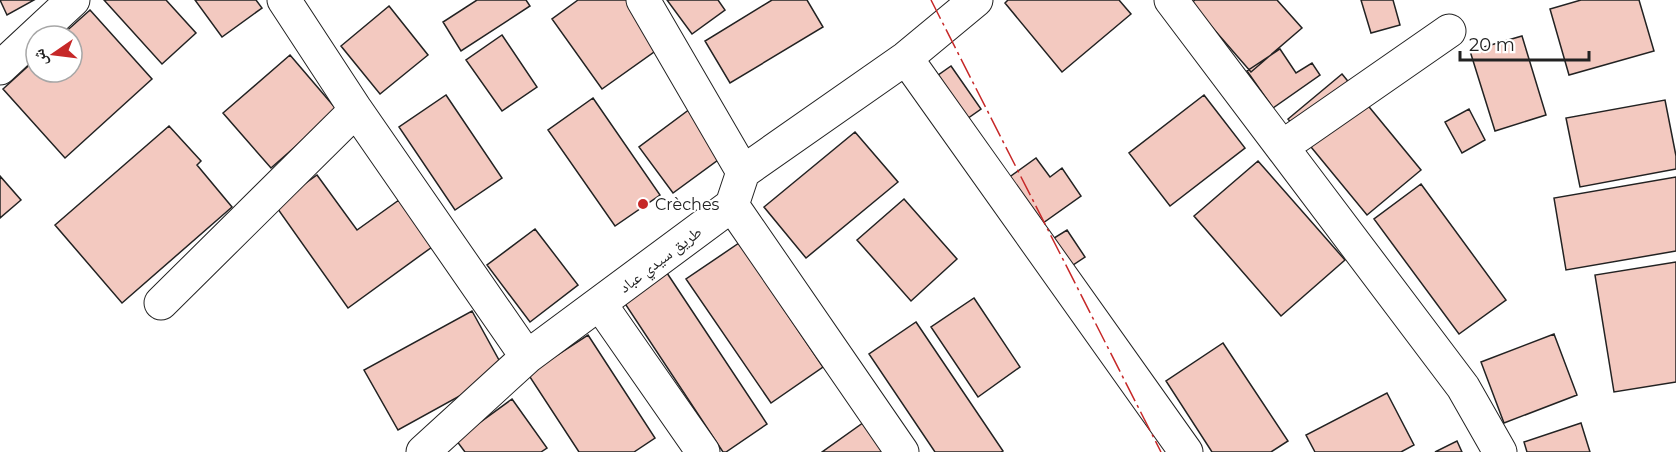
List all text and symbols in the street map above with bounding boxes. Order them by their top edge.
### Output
north arrow [24,24,84,84]
scale bar [1460,24,1589,62]
text: 20 m [1469,34,1515,56]
text: ش [29,47,51,68]
place label: Crèches [655,195,720,214]
marker: Crèches [636,197,650,211]
street label: طريق سيدي عباد [615,222,707,299]

